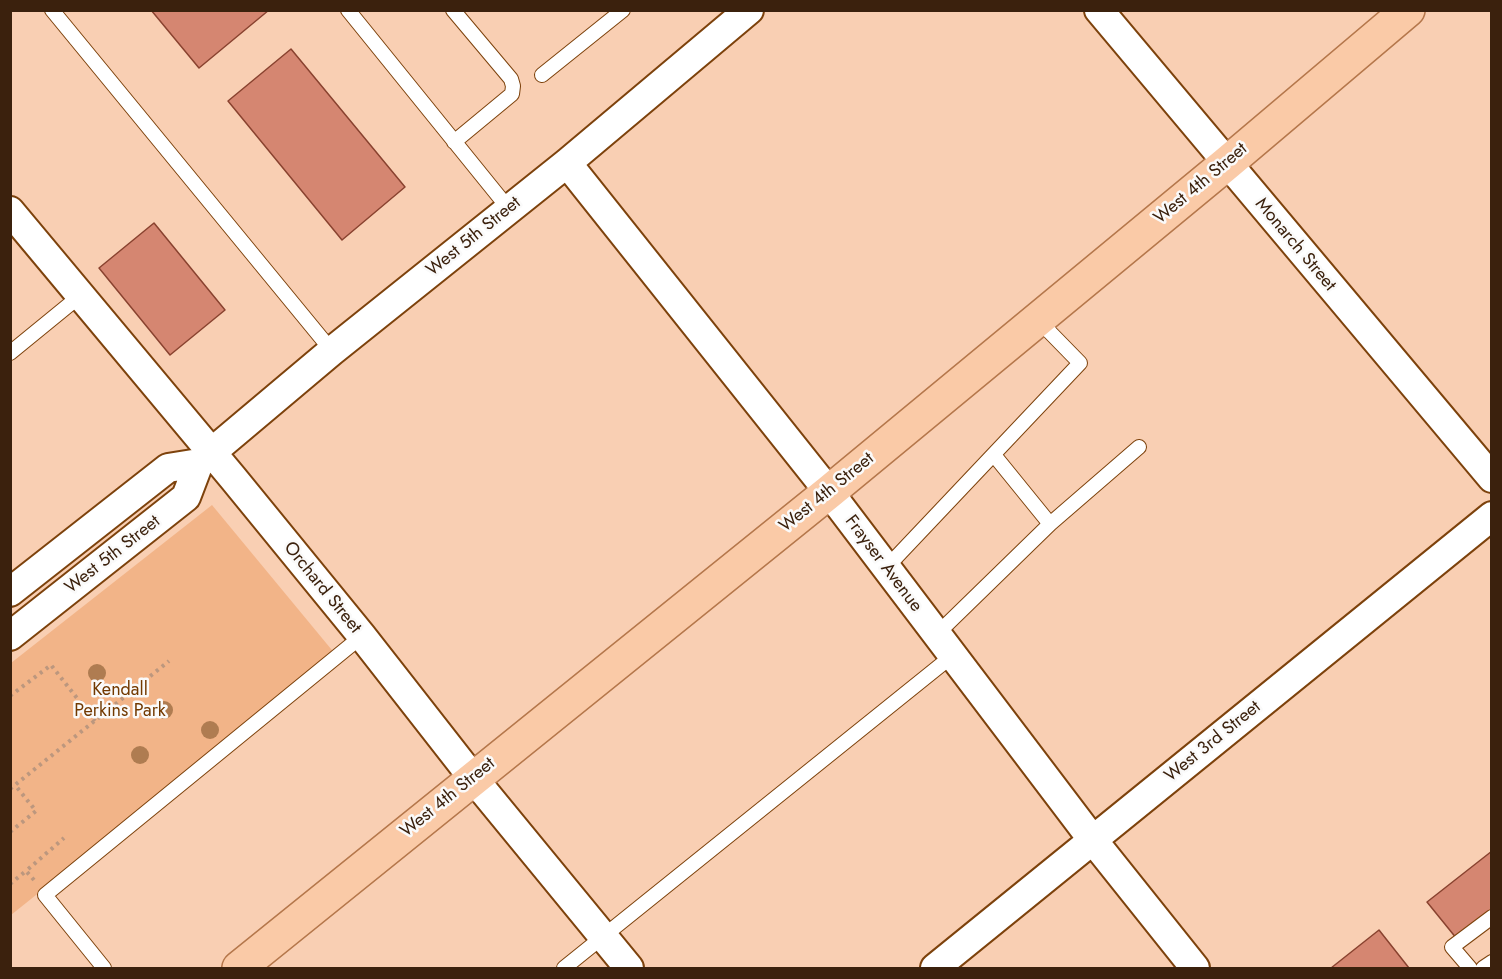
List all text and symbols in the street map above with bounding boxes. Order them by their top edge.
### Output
street label: West 4th Street [1150,139,1252,229]
street label: West 5th Street [423,192,525,282]
street label: Monarch Street [1250,194,1340,296]
street label: West 4th Street [775,448,879,538]
street label: West 5th Street [61,511,165,599]
street label: Frayser Avenue [840,511,926,617]
street label: Orchard Street [278,538,366,638]
park label: Kendall Perkins Park [74,680,166,722]
street label: West 3rd Street [1161,697,1265,787]
street label: West 4th Street [396,753,500,843]

